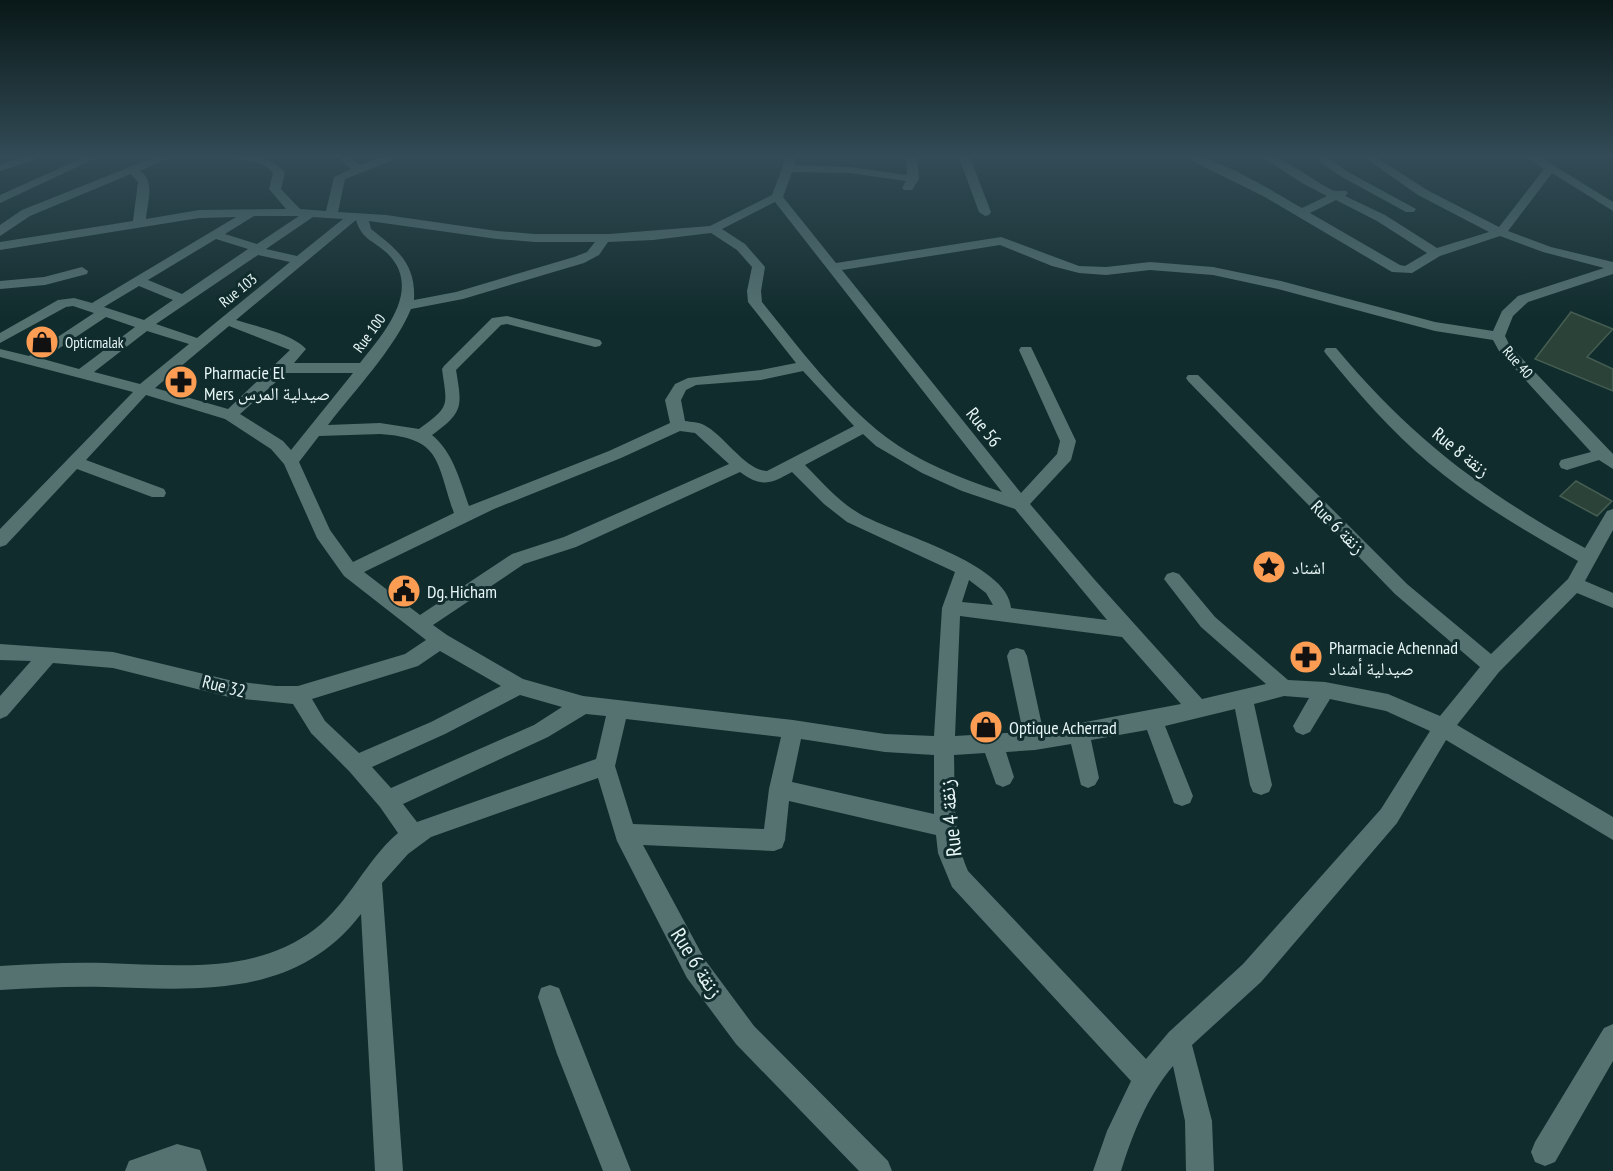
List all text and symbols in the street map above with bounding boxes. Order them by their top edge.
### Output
street label: Rue 103 [215,269,261,311]
street label: Rue 100 [349,310,390,356]
shop icon: Opticmalak [24,324,60,360]
place label: Opticmalak [65,333,124,352]
street label: Rue 40 [1499,342,1537,382]
place label: Pharmacie El Mers صيدلية المرس [204,361,330,405]
pharmacy icon: Pharmacie El Mers صيدلية المرس [163,364,199,400]
street label: Rue 56 [961,403,1007,451]
street label: Rue 8 زنقة [1428,422,1494,482]
street label: Rue 6 زنقة [1306,495,1370,559]
place icon: اشناد [1251,549,1287,585]
place label: اشناد [1292,556,1325,579]
public building icon: Dg. Hicham [386,573,422,609]
place label: Dg. Hicham [427,580,497,603]
place label: Pharmacie Achennad صيدلية أشناد [1329,636,1458,680]
pharmacy icon: Pharmacie Achennad صيدلية أشناد [1288,639,1324,675]
street label: Rue 32 [200,670,248,702]
shop icon: Optique Acherrad [968,709,1004,745]
place label: Optique Acherrad [1009,716,1117,739]
street label: Rue 4 زنقة [933,778,967,858]
street label: Rue 6 زنقة [665,923,729,1003]

